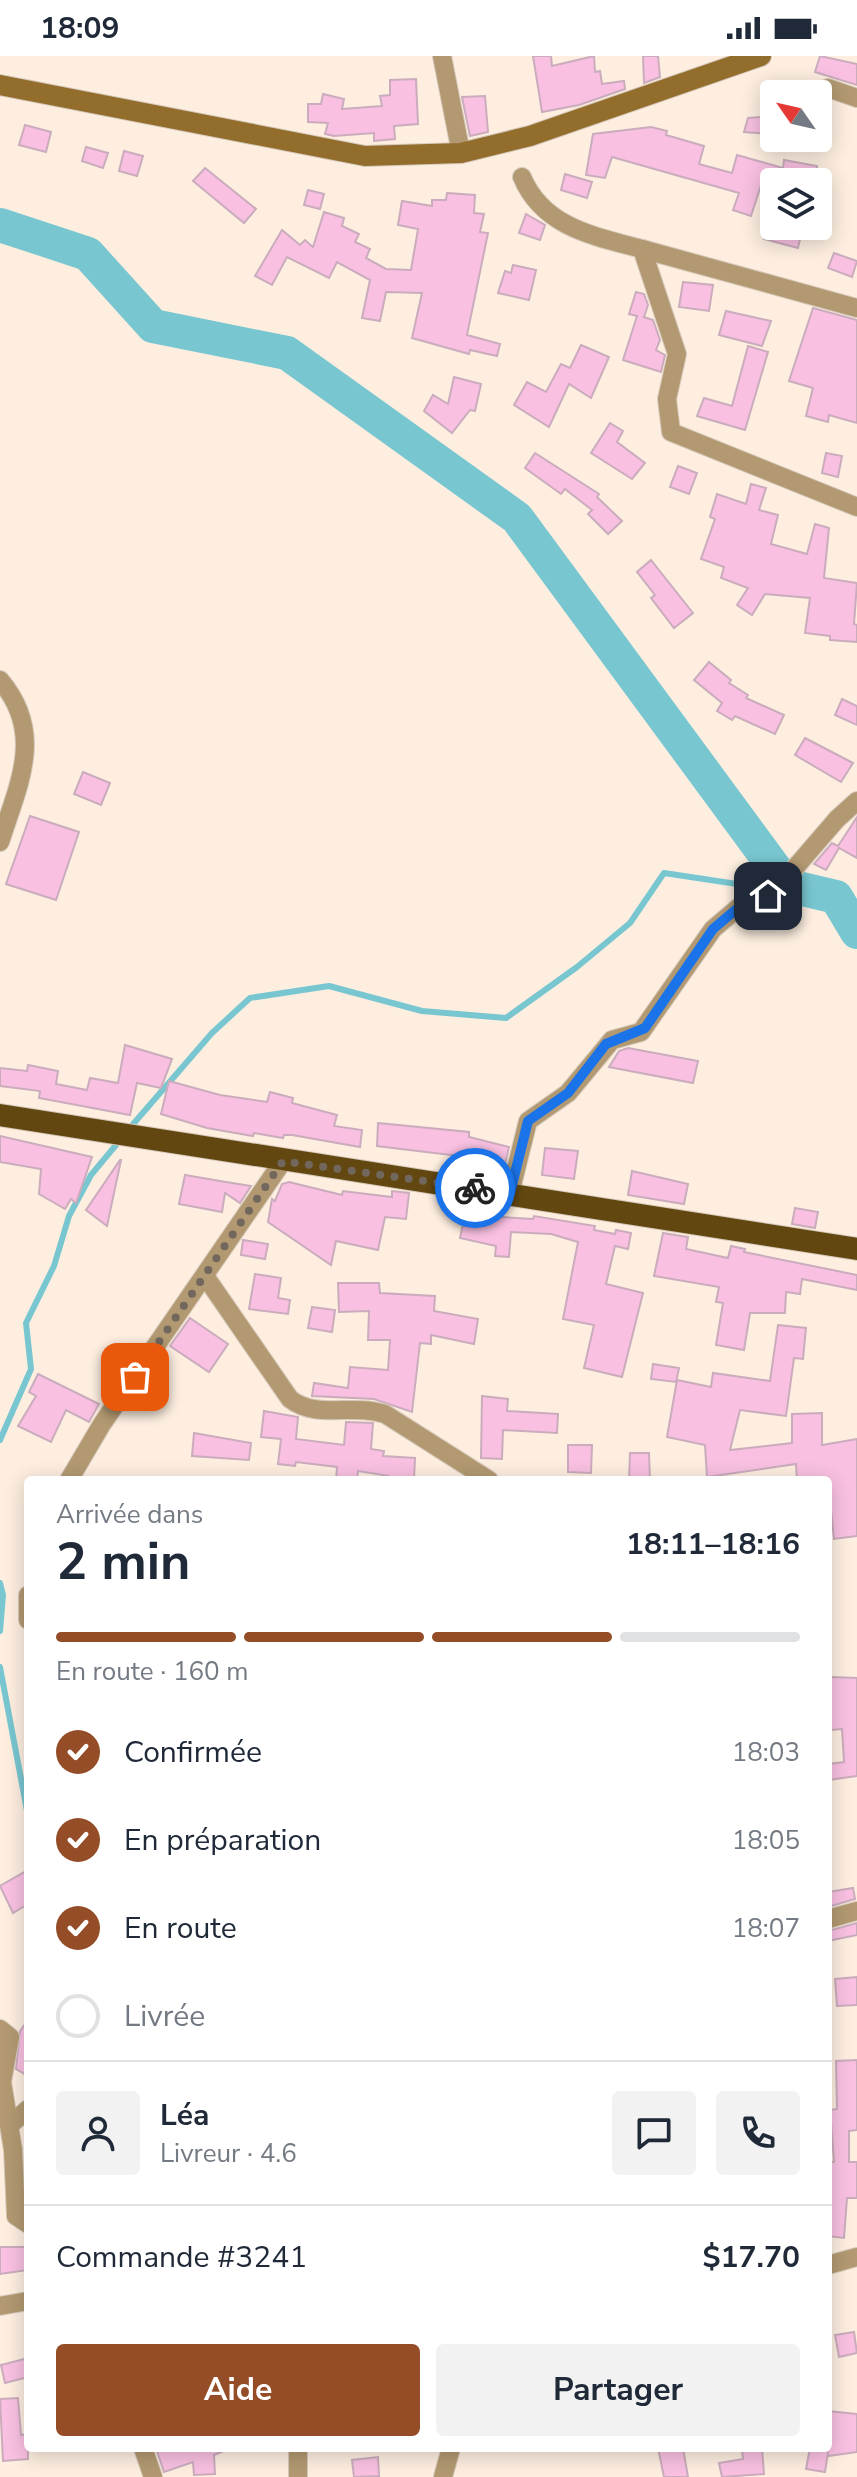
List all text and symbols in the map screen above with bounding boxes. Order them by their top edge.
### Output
text: 18:09 [40,8,119,49]
north arrow [760,80,832,152]
map controls [760,80,832,240]
button: layers [760,168,832,240]
pin [734,862,802,930]
icon: home [746,874,790,918]
courier [435,1148,515,1228]
icon: bike [453,1166,497,1210]
pin [101,1343,169,1411]
icon: bag [113,1355,157,1399]
text: Arrivée dans [56,1497,203,1532]
text: 18:11–18:16 [626,1524,800,1565]
text: 2 min [56,1526,191,1597]
text: En route · 160 m [56,1654,249,1689]
icon: check [56,1730,100,1774]
text: Confirmée [124,1732,262,1773]
text: 18:03 [732,1735,800,1770]
icon: check [56,1818,100,1862]
text: En préparation [124,1820,321,1861]
text: 18:05 [732,1823,800,1858]
icon: check [56,1906,100,1950]
text: En route [124,1908,237,1949]
text: 18:07 [732,1911,800,1946]
text: Livrée [124,1996,205,2037]
button: person [56,2091,140,2175]
button: chat [612,2091,696,2175]
button: phone [716,2091,800,2175]
text: Léa [160,2095,209,2136]
text: Livreur · 4.6 [160,2136,297,2171]
text: Commande #3241 [56,2237,307,2278]
text: $17.70 [703,2237,800,2278]
button: Aide [56,2344,420,2436]
button: Partager [436,2344,800,2436]

